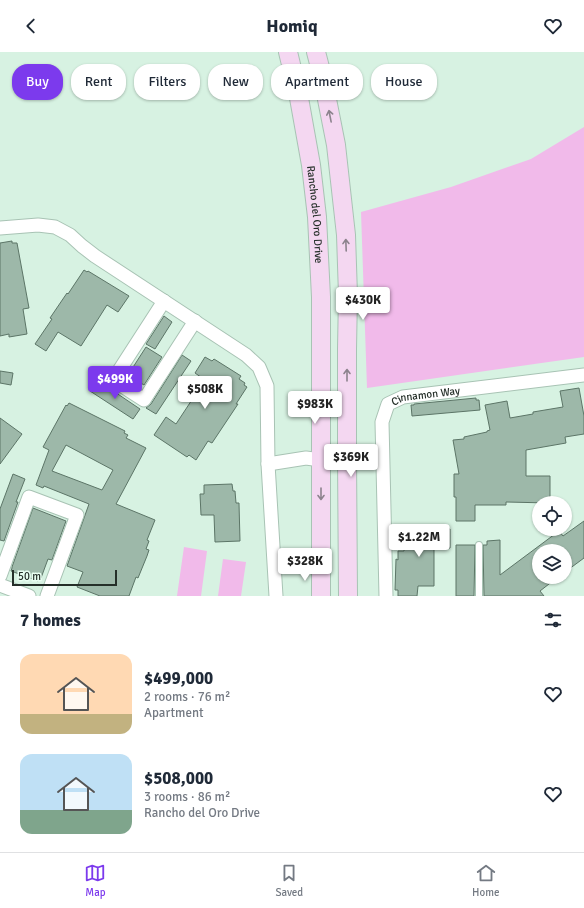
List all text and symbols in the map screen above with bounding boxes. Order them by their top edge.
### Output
icon: back [20,15,42,37]
text: Homiq [266,15,318,37]
icon: heart [542,15,564,37]
chip: Buy [12,64,63,100]
chip: Rent [71,64,126,100]
chip: Filters [134,64,200,100]
chip: New [208,64,263,100]
chip: Apartment [271,64,363,100]
chip: House [371,64,437,100]
one-way arrow [326,110,334,123]
street label: Rancho del Oro Drive [304,165,325,264]
one-way arrow [343,239,350,252]
pin: $430K [335,287,391,321]
text: $430K [345,292,381,308]
pin: $499K [87,366,143,400]
one-way arrow [343,369,351,382]
text: $499K [97,371,133,387]
pin: $508K [177,376,233,410]
text: $508K [187,381,223,397]
street label: Cinnamon Way [389,384,462,409]
pin: $983K [287,391,343,425]
text: $983K [297,396,333,412]
pin: $369K [323,444,379,478]
text: $369K [333,449,369,465]
one-way arrow [317,487,325,500]
map controls [532,496,572,584]
button: locate [532,496,572,536]
pin: $1.22M [386,524,452,558]
text: $1.22M [398,529,440,545]
button: layers [532,544,572,584]
pin: $328K [277,548,333,582]
text: $328K [287,553,323,569]
scale bar [12,568,117,587]
text: 50 m [18,570,41,583]
icon: filters [542,609,564,631]
text: 7 homes [20,610,81,631]
text: $499,000 [144,668,213,689]
icon: home [52,670,100,718]
icon: heart [542,683,564,705]
text: 2 rooms · 76 m² [144,689,230,705]
text: Apartment [144,705,204,721]
text: $508,000 [144,768,213,789]
icon: home [52,770,100,818]
icon: heart [542,783,564,805]
text: 3 rooms · 86 m² [144,789,230,805]
text: Rancho del Oro Drive [144,805,260,821]
tab: Map [84,862,106,899]
tab: Saved [275,862,303,899]
tab: Home [472,862,500,899]

